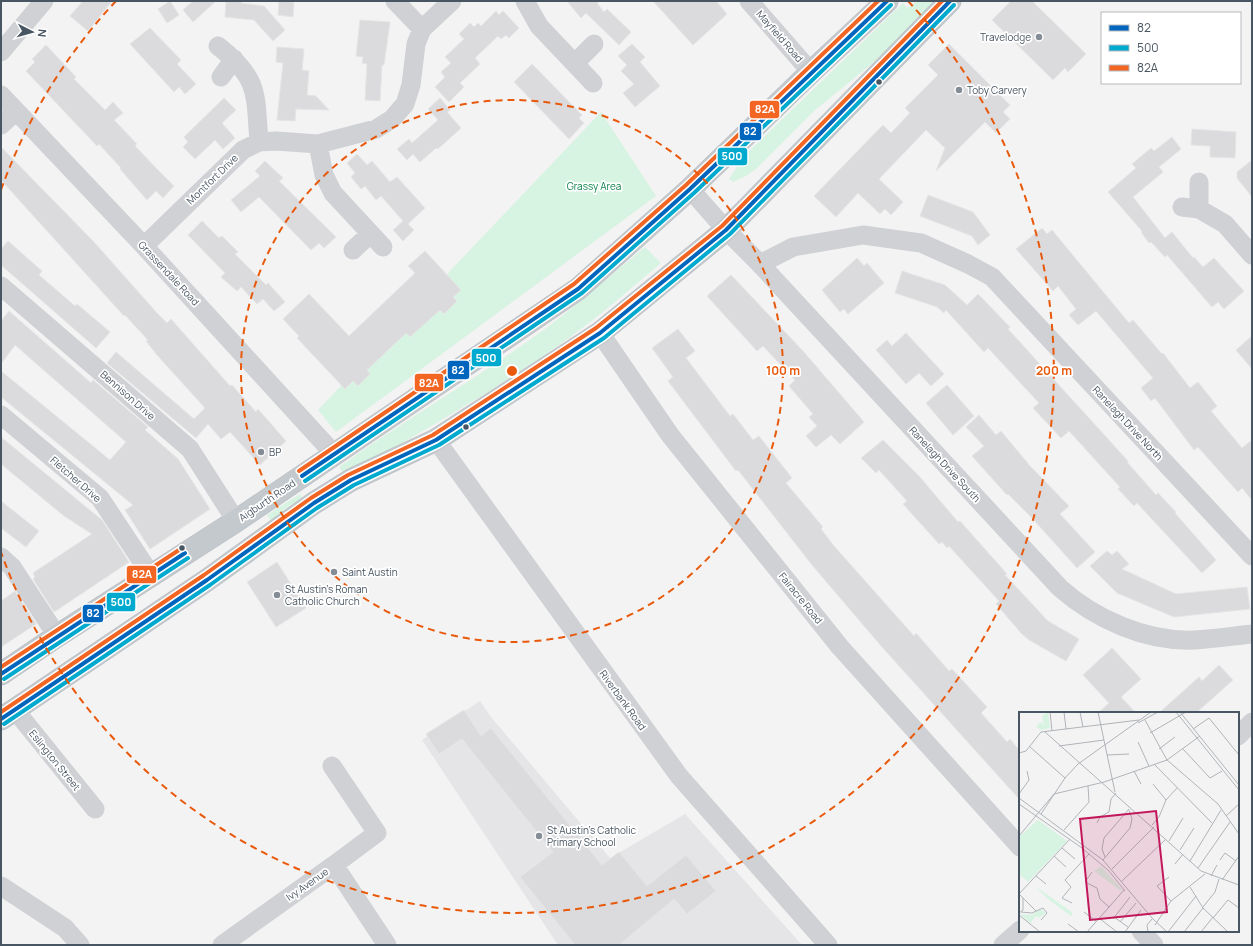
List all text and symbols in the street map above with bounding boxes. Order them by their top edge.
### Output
street label: Mayfield Road [753,7,807,65]
north arrow [12,12,52,52]
legend [1101,12,1241,84]
text: 82 [1137,19,1151,36]
text: N [35,28,50,38]
place label: Travelodge [980,30,1031,44]
marker: Travelodge [1034,32,1044,42]
text: 500 [1137,39,1159,56]
text: 82A [1137,59,1159,76]
unlabelled marker [874,77,884,87]
place label: Toby Carvery [967,83,1028,97]
marker: Toby Carvery [954,85,964,95]
line badge: 82A [749,100,780,119]
text: 82A [755,101,776,116]
line badge: 82 [739,122,762,141]
text: 82 [743,123,757,138]
line badge: 500 [717,147,748,166]
text: 500 [722,148,742,163]
street label: Montfort Drive [183,151,241,207]
park label: Grassy Area [567,179,621,193]
street label: Grassendale Road [135,238,203,308]
line badge: 500 [471,348,502,367]
text: 500 [476,350,496,365]
line badge: 82 [447,360,470,380]
text: 82 [451,362,465,377]
text: 100 m [766,362,800,379]
text: 200 m [1036,362,1072,379]
centre of rings [505,364,519,378]
street label: Bennison Drive [98,367,159,423]
line badge: 82A [414,373,444,392]
text: 82A [419,375,440,390]
street label: Ranelagh Drive North [1090,383,1166,463]
unlabelled marker [461,422,471,432]
street label: Ranelagh Drive South [906,423,984,505]
place label: BP [269,445,281,459]
marker: BP [256,447,266,457]
street label: Fletcher Drive [48,453,105,505]
street label: Aigburth Road [236,476,298,524]
unlabelled marker [177,543,187,553]
line badge: 82A [126,565,157,584]
place label: Saint Austin [342,565,398,579]
text: 82A [132,566,153,581]
marker: Saint Austin [329,567,339,577]
street label: Fairacre Road [776,569,826,627]
place label: St Austin's Roman Catholic Church [285,582,367,608]
marker: St Austin's Roman Catholic Church [272,590,282,600]
line badge: 500 [106,592,136,612]
text: 500 [111,594,131,609]
line badge: 82 [82,604,104,623]
text: 82 [86,605,100,620]
street label: Riverbank Road [596,667,650,733]
inset map [1019,712,1239,932]
street label: Eslington Street [26,727,84,793]
place label: St Austin's Catholic Primary School [547,823,636,849]
marker: St Austin's Catholic Primary School [534,831,544,841]
street label: Ivy Avenue [283,864,331,904]

